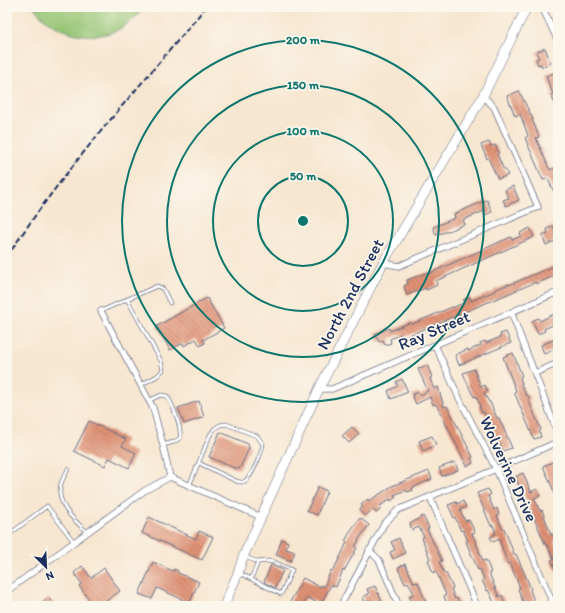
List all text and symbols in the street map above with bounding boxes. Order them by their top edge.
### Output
text: 200 m [286,33,321,47]
text: 150 m [287,78,320,92]
text: 100 m [286,124,320,138]
text: 50 m [290,169,317,183]
centre of rings [296,214,310,228]
street label: North 2nd Street [312,234,388,353]
street label: Ray Street [395,306,473,354]
street label: Wolverine Drive [476,413,542,525]
north arrow [26,547,66,587]
text: N [44,568,56,583]

